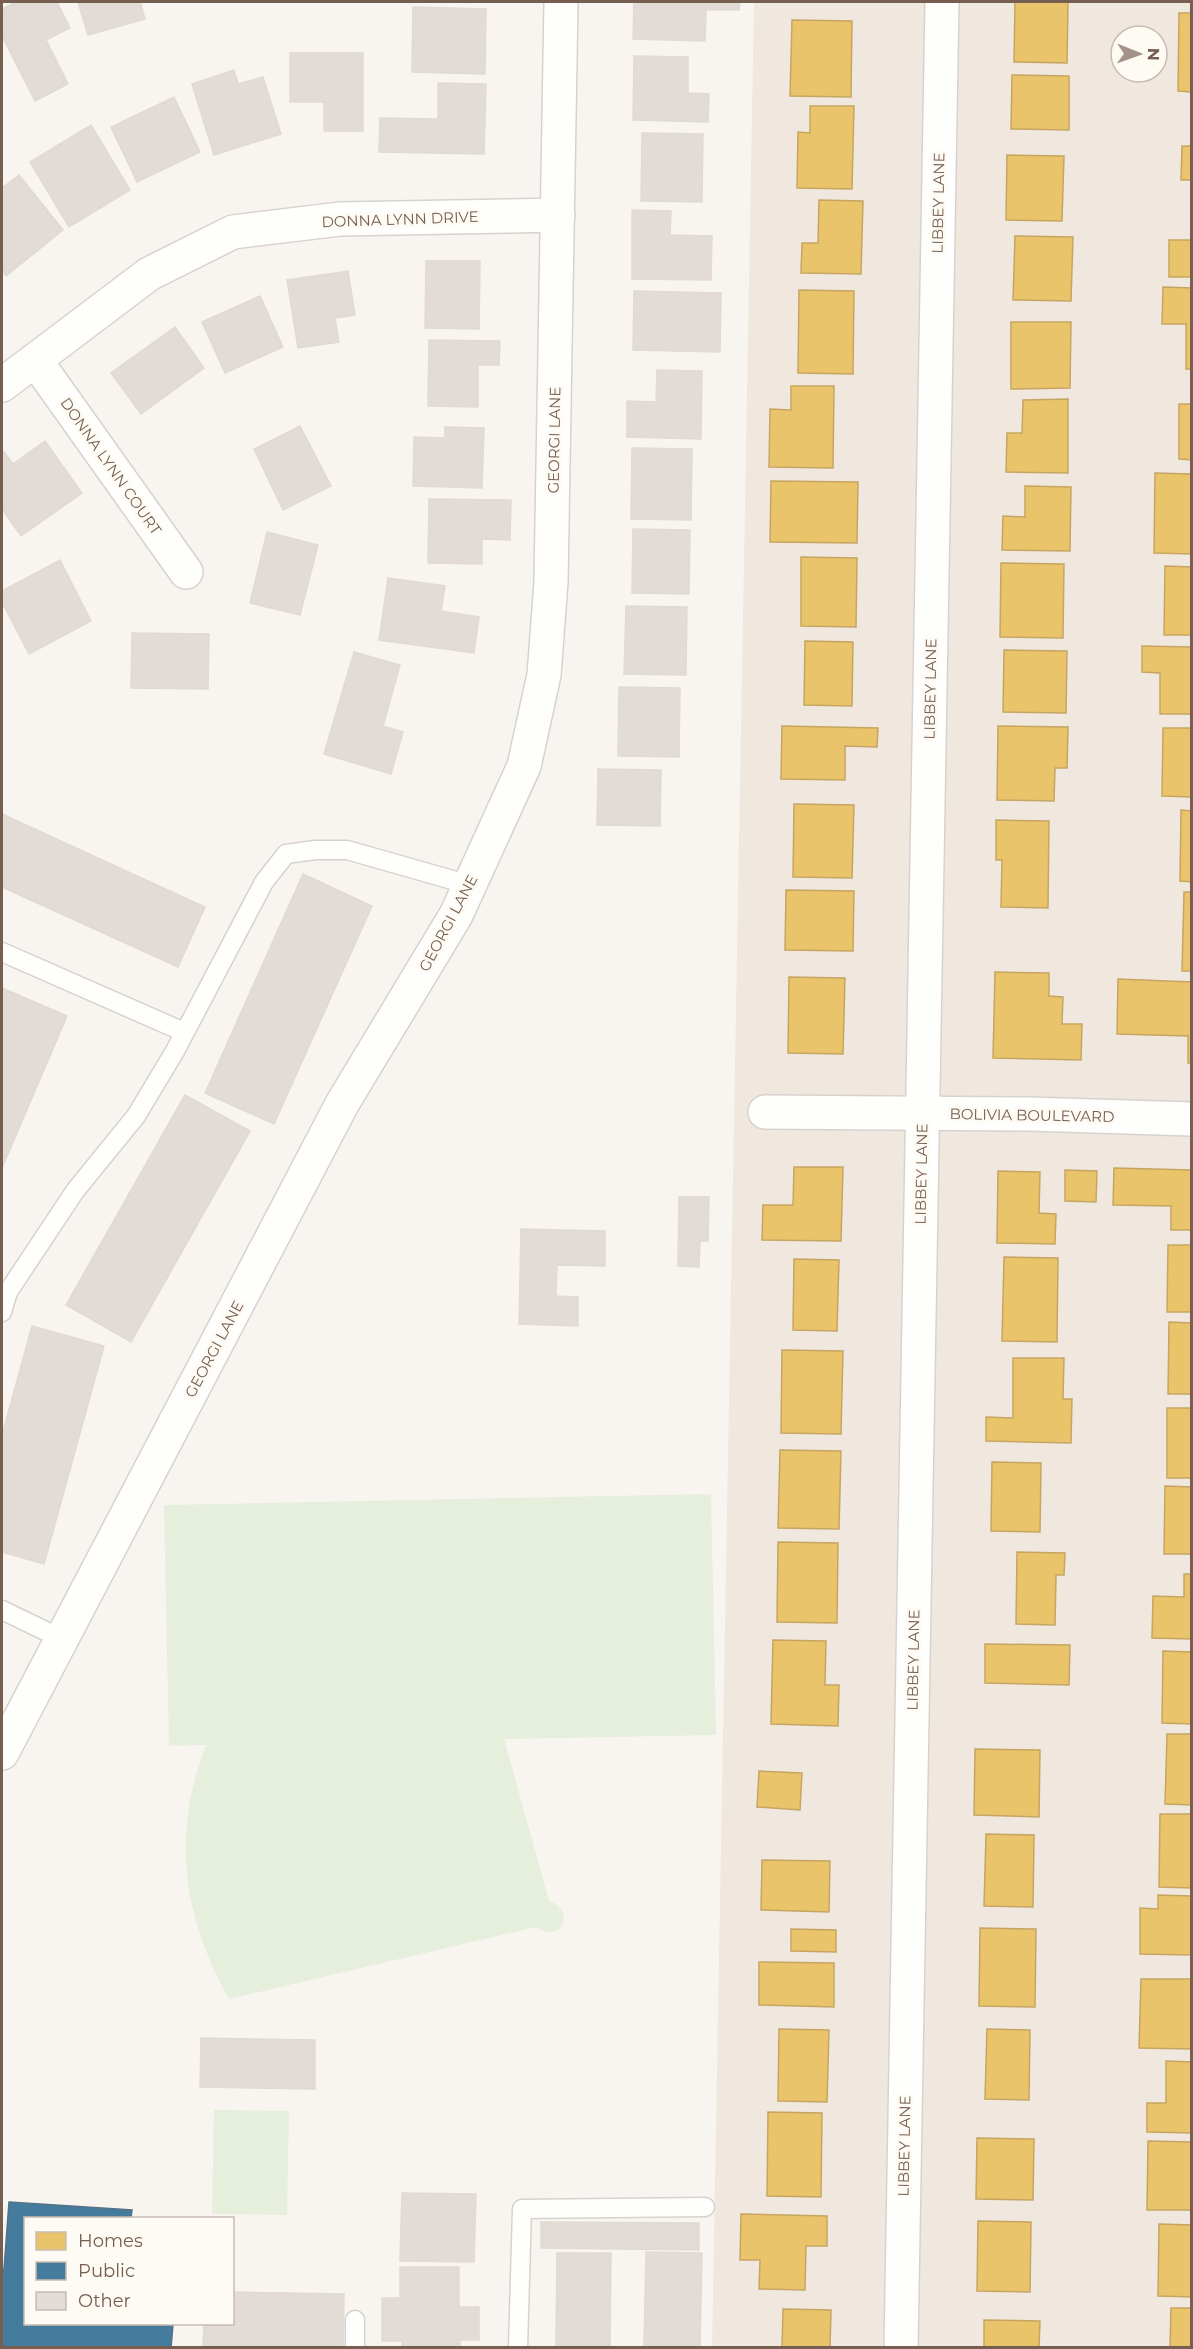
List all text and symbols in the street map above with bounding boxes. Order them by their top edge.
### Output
north arrow [1109,24,1169,84]
text: N [1144,48,1163,61]
street label: LIBBEY LANE [928,152,948,254]
street label: DONNA LYNN DRIVE [321,207,479,231]
street label: GEORGI LANE [544,386,564,494]
street label: DONNA LYNN COURT [56,394,166,539]
street label: LIBBEY LANE [920,638,940,740]
street label: GEORGI LANE [415,871,481,975]
street label: BOLIVIA BOULEVARD [949,1104,1115,1126]
street label: LIBBEY LANE [911,1123,931,1225]
street label: GEORGI LANE [181,1297,247,1401]
street label: LIBBEY LANE [903,1609,923,1711]
street label: LIBBEY LANE [894,2095,914,2197]
legend [24,2217,234,2325]
text: Homes [78,2230,143,2252]
text: Public [78,2260,135,2282]
text: Other [78,2290,131,2312]

